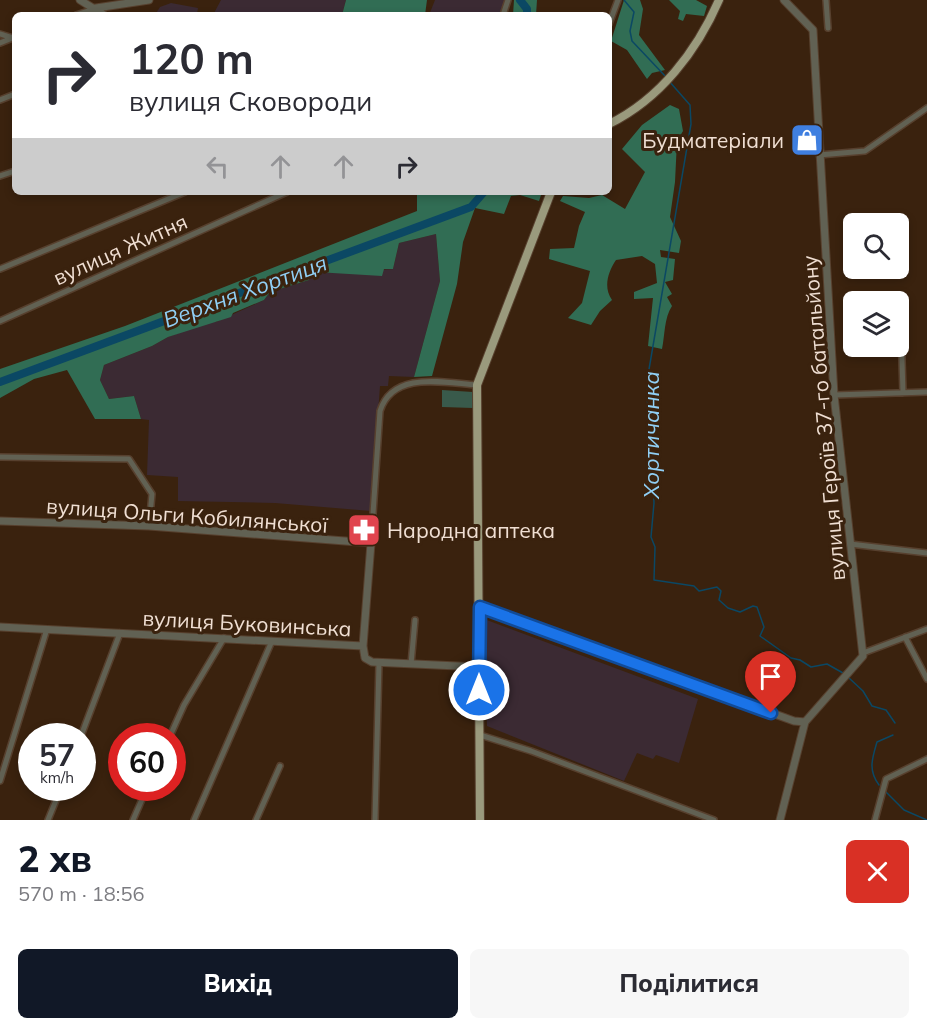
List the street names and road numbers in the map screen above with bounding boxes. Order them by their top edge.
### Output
street label: вулиця Житня [49,208,191,290]
street label: вулиця Героїв 37-го батальйону [796,254,850,582]
street label: вулиця Ольги Кобилянської [45,492,329,538]
street label: вулиця Буковинська [142,605,352,641]

